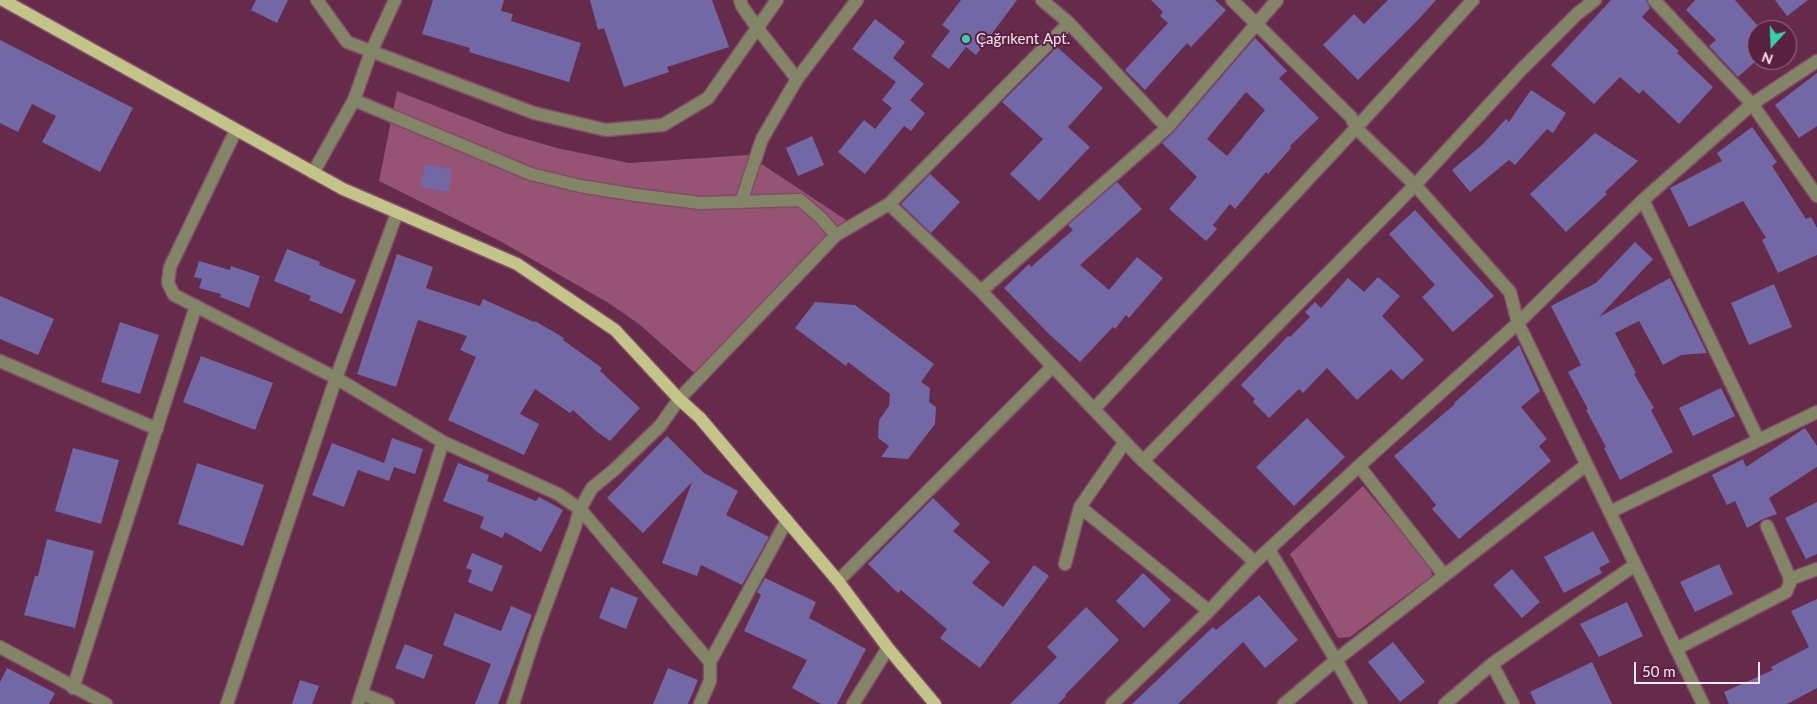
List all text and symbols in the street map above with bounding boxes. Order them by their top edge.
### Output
north arrow [1747,20,1797,70]
place label: Çağrıkent Apt. [976,30,1070,48]
marker: Çağrıkent Apt. [960,33,972,45]
text: N [1759,49,1775,68]
scale bar [1637,652,1763,684]
text: 50 m [1642,662,1676,680]

